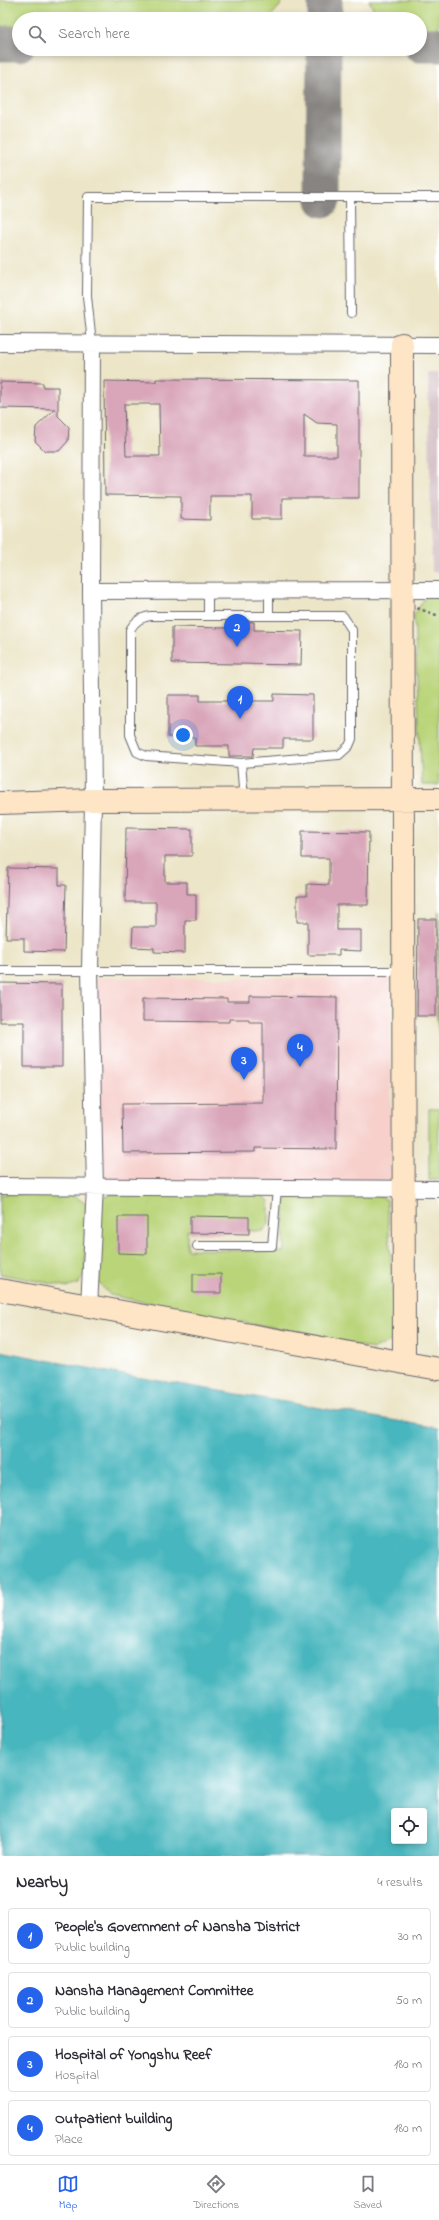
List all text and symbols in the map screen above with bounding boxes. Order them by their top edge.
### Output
search box [12,12,427,56]
icon: search [26,23,48,45]
text: Search here [58,23,130,45]
pin: 2 [224,614,250,647]
pin: 1 [227,686,253,719]
your location [173,725,193,745]
pin: 4 [287,1034,313,1067]
pin: 3 [231,1047,257,1080]
map controls [391,1808,427,1844]
button: locate [391,1808,427,1844]
text: Nearby [16,1870,68,1895]
text: 4 results [377,1873,423,1892]
text: People's Government of Nansha District [55,1916,300,1938]
text: 1 [28,1927,32,1946]
text: 30 m [398,1927,422,1946]
text: Public building [55,1938,130,1957]
text: Nansha Management Committee [55,1980,253,2002]
text: 2 [27,1991,33,2010]
text: 50 m [396,1991,422,2010]
text: Public building [55,2002,130,2021]
text: Hospital of Yongshu Reef [55,2044,212,2066]
text: 3 [27,2055,33,2074]
text: 180 m [394,2055,422,2074]
text: Hospital [55,2066,99,2085]
text: Outpatient building [55,2108,172,2130]
text: 4 [27,2119,33,2138]
text: 180 m [394,2119,422,2138]
text: Place [55,2130,83,2149]
tab: Map [57,2173,79,2213]
tab: Directions [193,2173,239,2213]
tab: Saved [353,2173,382,2213]

